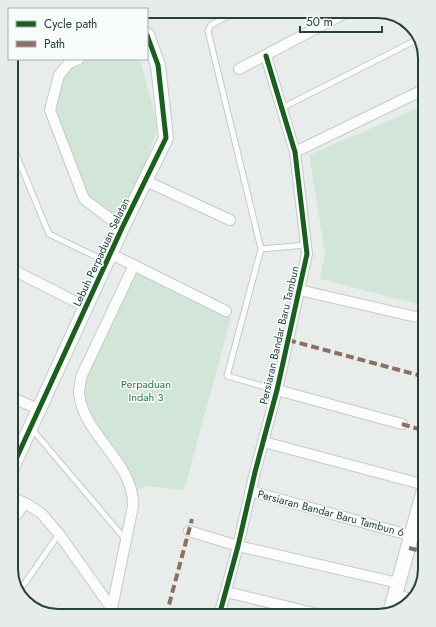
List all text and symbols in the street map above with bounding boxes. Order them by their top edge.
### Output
legend [8,8,148,60]
scale bar [300,8,382,34]
text: 50 m [306,13,333,31]
text: Cycle path [44,15,97,33]
text: Path [44,35,65,53]
street label: Lebuh Perpaduan Selatan [69,195,133,309]
street label: Persiaran Bandar Baru Tambun [255,264,303,406]
park label: Perpaduan Indah 3 [121,376,171,405]
street label: Persiaran Bandar Baru Tambun 6 [256,486,406,540]

